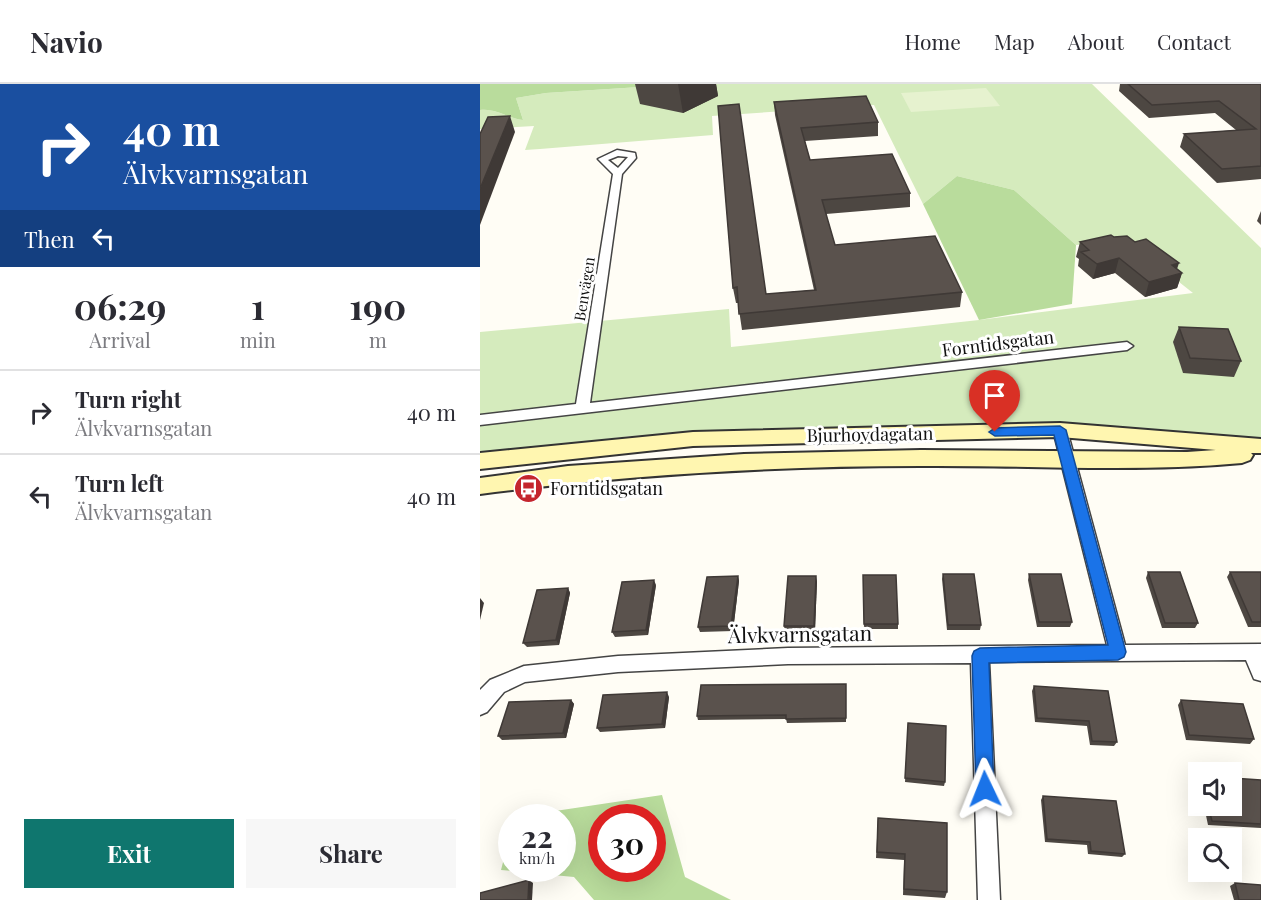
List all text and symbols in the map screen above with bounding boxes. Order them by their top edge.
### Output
text: Navio [30,23,103,60]
text: Home [905,27,961,55]
text: Map [994,27,1035,55]
text: About [1068,27,1124,55]
text: Contact [1157,27,1231,55]
text: 40 m [123,101,220,157]
icon: right [24,108,102,186]
text: Älvkvarnsgatan [123,155,308,191]
icon: left [87,222,120,255]
text: Then [24,224,75,254]
street label: Benvägen [569,255,599,322]
text: 06:29 [74,281,166,329]
text: 1 [251,281,265,329]
text: 190 [349,281,406,329]
street label: Forntidsgatan [940,324,1056,362]
text: Arrival [89,326,151,353]
text: min [240,326,276,353]
text: m [369,326,387,353]
pin [969,370,1020,432]
icon: arrive [978,379,1011,412]
text: Turn right [75,384,181,414]
icon: right [24,396,57,429]
text: 40 m [407,397,456,427]
text: Älvkvarnsgatan [75,414,212,441]
street label: Bjurhovdagatan [806,421,934,447]
text: Turn left [75,468,164,498]
bus stop icon: Forntidsgatan [513,473,545,505]
place label: Forntidsgatan [550,476,663,500]
icon: left [24,480,57,513]
text: 40 m [407,481,456,511]
text: Älvkvarnsgatan [75,498,212,525]
street label: Älvkvarnsgatan [727,618,873,648]
position arrow [953,757,1017,821]
map controls [1188,762,1242,882]
button: sound [1188,762,1242,816]
speed limit sign: 30 [588,804,666,882]
text: 22 [521,816,553,856]
button: Exit [24,819,234,888]
button: Share [246,819,456,888]
button: search [1188,828,1242,882]
text: km/h [519,848,555,868]

